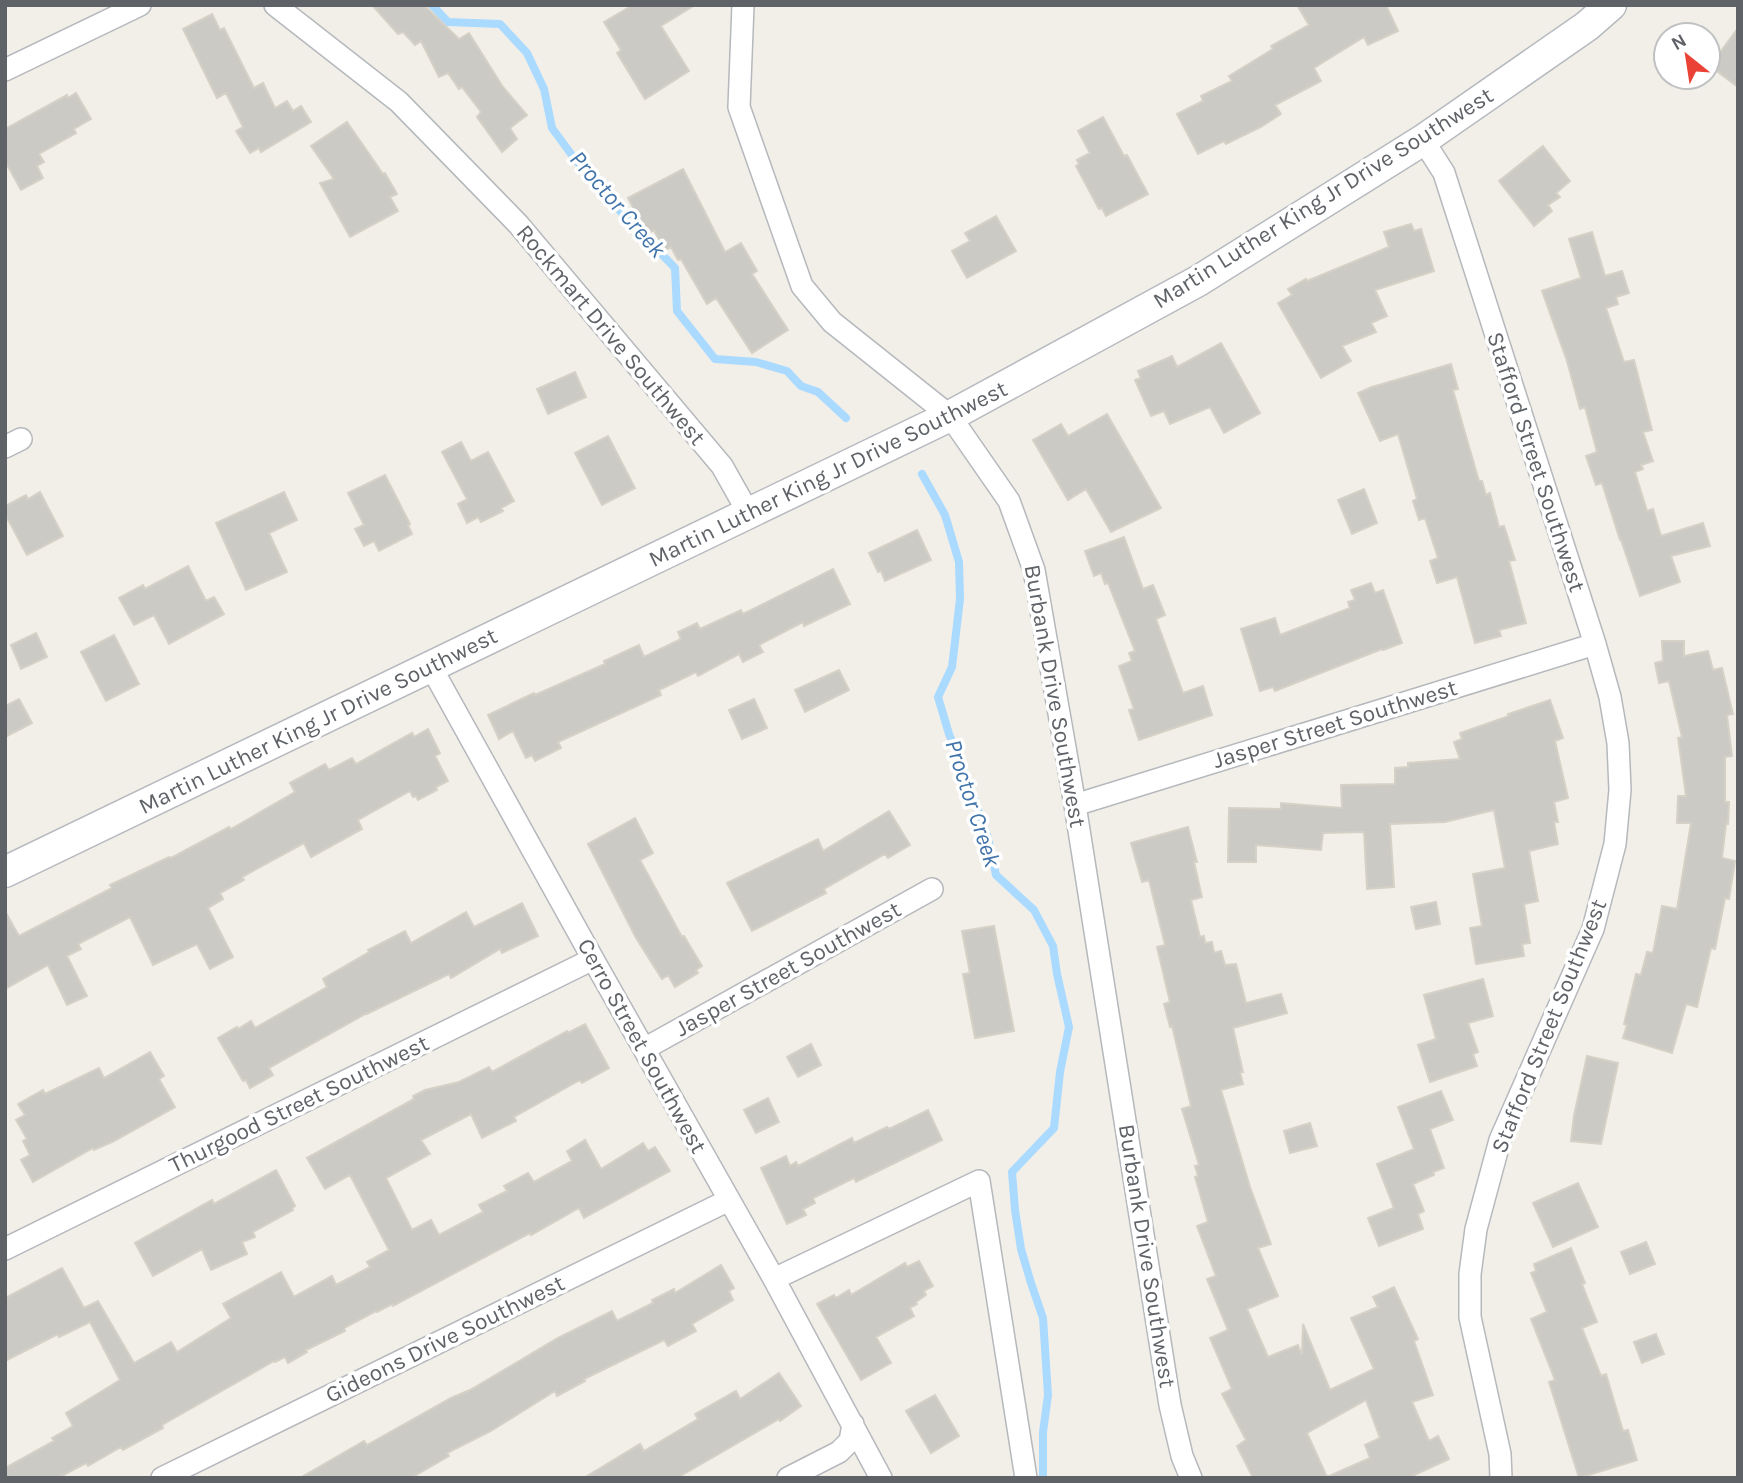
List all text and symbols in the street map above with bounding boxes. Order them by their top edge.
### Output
north arrow [1652,21,1722,91]
text: N [1668,29,1690,55]
street label: Martin Luther King Jr Drive Southwest [1148,82,1498,314]
water label: Proctor Creek [564,145,672,264]
street label: Rockmart Drive Southwest [511,219,711,451]
street label: Stafford Street Southwest [1481,329,1591,596]
street label: Martin Luther King Jr Drive Southwest [644,375,1012,573]
street label: Burbank Drive Southwest [1019,562,1091,830]
street label: Martin Luther King Jr Drive Southwest [134,622,502,820]
street label: Jasper Street Southwest [1210,674,1461,774]
water label: Proctor Creek [939,736,1007,871]
street label: Stafford Street Southwest [1486,895,1613,1157]
street label: Jasper Street Southwest [670,896,906,1042]
street label: Cerro Street Southwest [572,934,712,1158]
street label: Thurgood Street Southwest [165,1029,433,1179]
street label: Burbank Drive Southwest [1113,1122,1181,1390]
street label: Gideons Drive Southwest [321,1269,569,1409]

